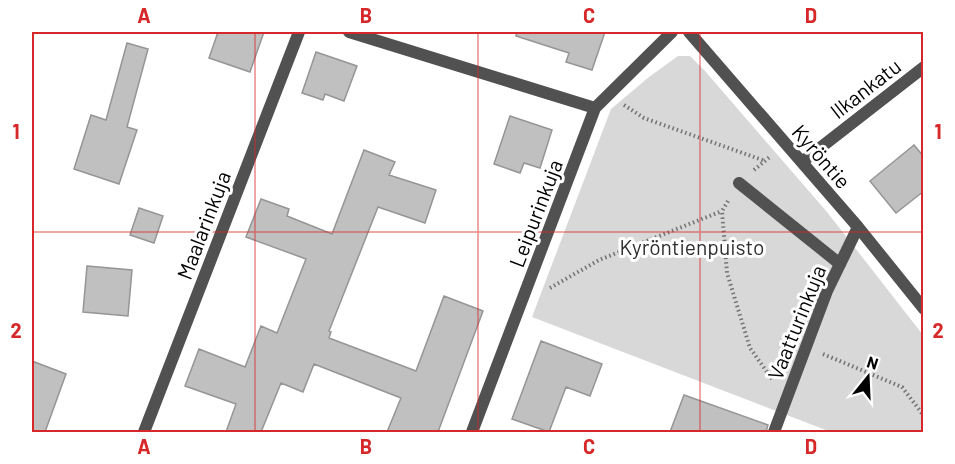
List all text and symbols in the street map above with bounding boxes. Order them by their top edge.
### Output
text: A [137,3,151,27]
text: B [360,3,372,27]
text: C [583,3,595,27]
text: D [805,3,817,27]
street label: Ilkankatu [825,53,905,123]
text: 1 [12,119,20,143]
street label: Kyröntie [788,119,856,193]
text: 1 [934,119,942,143]
street label: Leipurinkuja [503,156,567,270]
street label: Maalarinkuja [171,167,235,283]
park label: Kyröntienpuisto [620,234,764,259]
street label: Vaatturinkuja [762,261,830,383]
text: 2 [10,318,22,342]
text: 2 [932,318,944,342]
north arrow [838,347,898,407]
text: N [865,352,881,373]
text: A [137,434,151,458]
text: B [360,434,372,458]
text: C [583,434,595,458]
text: D [805,434,817,458]

